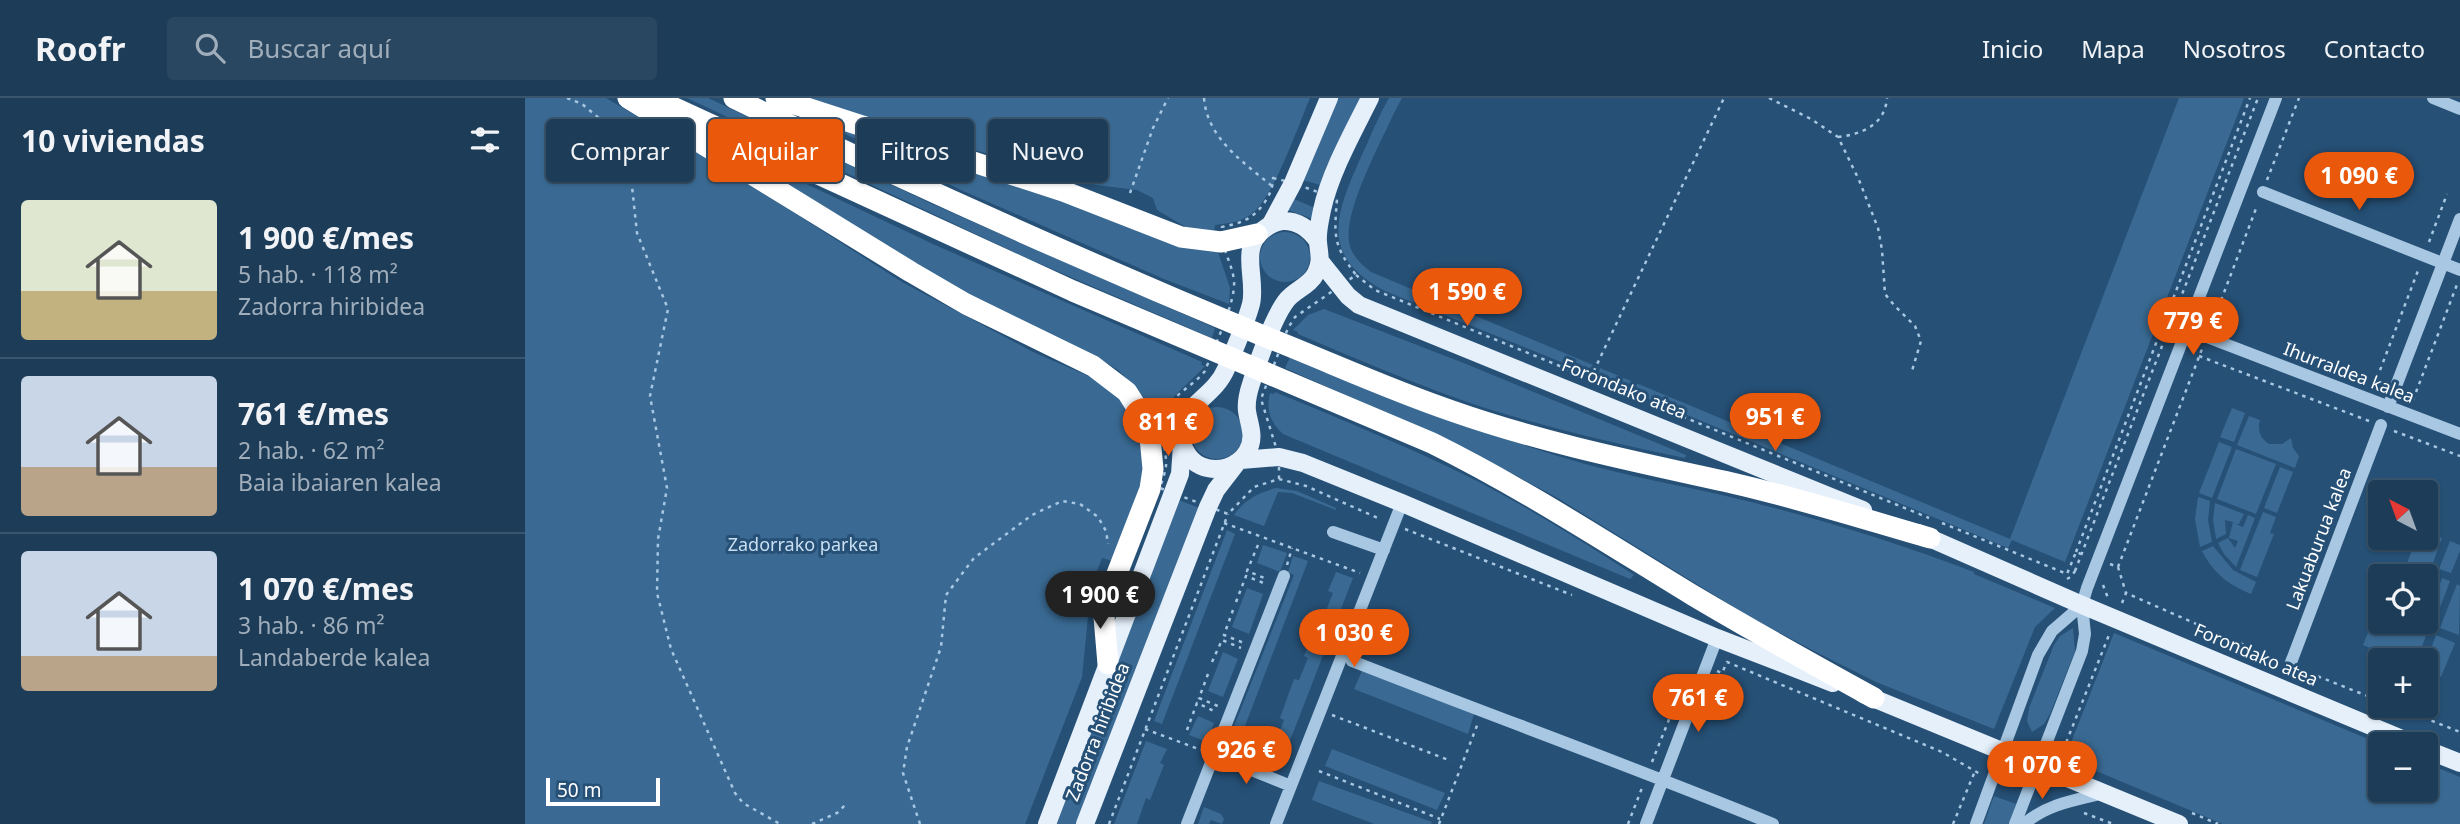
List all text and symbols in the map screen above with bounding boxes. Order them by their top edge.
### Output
search box [167,17,657,80]
text: Roofr [35,26,125,71]
icon: search [191,29,229,67]
text: Buscar aquí [247,30,391,66]
text: Inicio [1982,32,2043,65]
text: Mapa [2081,32,2145,65]
text: Nosotros [2183,32,2286,65]
text: Contacto [2324,32,2425,65]
chip: Comprar [546,119,694,182]
chip: Alquilar [708,119,843,182]
chip: Filtros [857,119,974,182]
chip: Nuevo [988,119,1108,182]
text: 10 viviendas [21,120,205,161]
icon: filters [466,121,504,159]
pin: 1 090 € [2294,152,2424,212]
text: 1 090 € [2320,159,2398,191]
text: 1 900 €/mes [238,217,414,258]
icon: home [77,228,161,312]
text: 5 hab. · 118 m² [238,258,398,290]
pin: 1 590 € [1402,268,1532,328]
text: 1 590 € [1428,275,1506,307]
text: Zadorra hiribidea [238,290,425,322]
pin: 779 € [2144,298,2242,357]
text: 779 € [2164,304,2222,336]
street label: Ihurraldea kalea [2281,336,2418,408]
street label: Forondako atea [1558,352,1690,424]
text: 761 €/mes [238,393,389,434]
pin: 951 € [1726,394,1824,453]
pin: 811 € [1119,398,1217,458]
text: 951 € [1746,400,1804,432]
icon: home [77,404,161,488]
text: 811 € [1139,405,1197,437]
text: 2 hab. · 62 m² [238,434,385,466]
street label: Lakuaburua kalea [2280,464,2356,613]
text: Baia ibaiaren kalea [238,466,442,498]
north arrow [2368,480,2438,550]
map controls [2368,480,2438,802]
park label: Zadorrako parkea [728,532,878,556]
button: locate [2368,564,2438,634]
text: 1 070 €/mes [238,568,414,609]
pin: 1 900 € [1035,572,1165,631]
text: 1 900 € [1061,578,1139,610]
icon: home [77,579,161,663]
text: 3 hab. · 86 m² [238,609,385,641]
pin: 1 030 € [1289,610,1419,669]
text: 1 030 € [1315,616,1393,648]
street label: Forondako atea [2191,617,2322,691]
text: Landaberde kalea [238,641,430,673]
button: + [2368,648,2438,718]
street label: Zadorra hiribidea [1060,659,1135,804]
pin: 761 € [1649,674,1747,734]
text: 761 € [1669,681,1727,713]
pin: 926 € [1197,726,1295,786]
button: − [2368,732,2438,802]
text: 926 € [1217,733,1275,765]
pin: 1 070 € [1977,742,2107,801]
text: 1 070 € [2003,748,2081,780]
scale bar [546,775,660,807]
text: 50 m [557,777,601,803]

